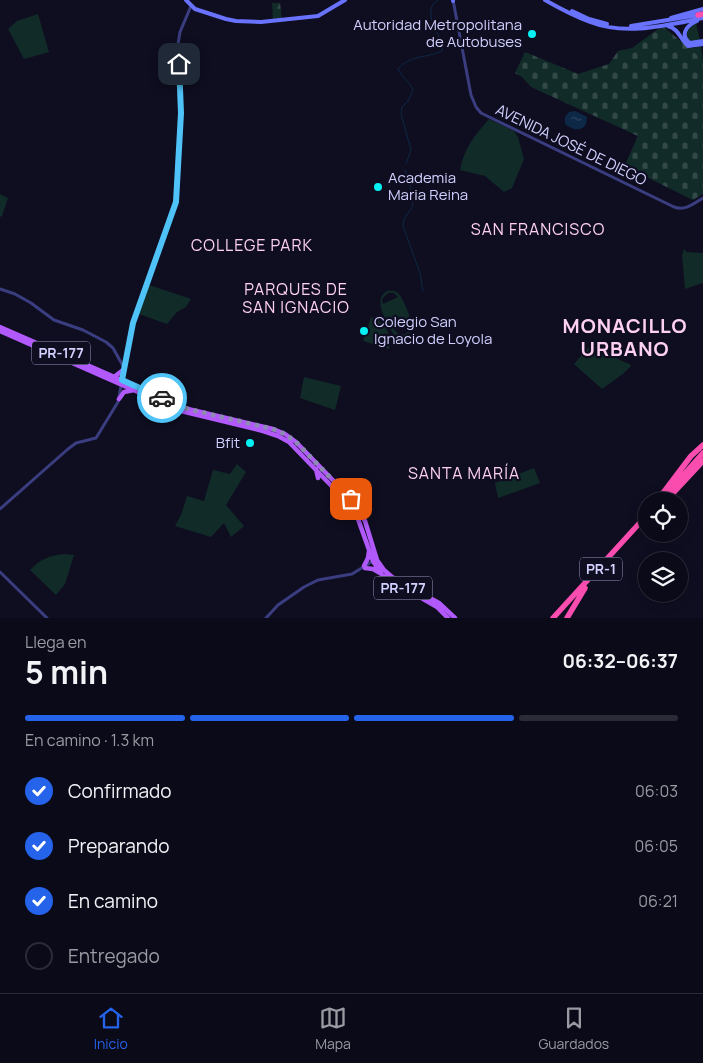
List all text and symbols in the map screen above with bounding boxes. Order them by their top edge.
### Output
place label: Autoridad Metropolitana de Autobuses [353,14,522,52]
marker: Autoridad Metropolitana de Autobuses [526,28,538,40]
pin [158,43,200,85]
icon: home [165,50,193,78]
street label: AVENIDA JOSÉ DE DIEGO [492,99,650,190]
place label: Academia Maria Reina [388,167,468,205]
marker: Academia Maria Reina [372,181,384,193]
district label: SAN FRANCISCO [471,218,605,240]
district label: COLLEGE PARK [191,234,313,256]
district label: PARQUES DE SAN IGNACIO [242,278,350,318]
place label: Colegio San Ignacio de Loyola [374,311,492,349]
district label: MONACILLO URBANO [563,312,687,362]
marker: Colegio San Ignacio de Loyola [358,325,370,337]
road number: PR-177 [32,342,90,364]
courier [137,373,187,423]
icon: car [148,384,176,412]
place label: Bfit [216,432,240,453]
marker: Bfit [244,437,256,449]
district label: SANTA MARÍA [408,462,520,484]
pin [330,478,372,520]
icon: bag [337,485,365,513]
map controls [638,492,688,602]
button: locate [638,492,688,542]
button: layers [638,552,688,602]
road number: PR-1 [580,558,622,580]
road number: PR-177 [374,576,432,600]
text: Llega en [25,631,86,653]
text: 06:32–06:37 [563,648,678,674]
text: 5 min [25,650,108,694]
text: En camino · 1.3 km [25,729,154,751]
icon: check [25,777,53,805]
text: Confirmado [68,778,172,804]
text: 06:03 [635,780,678,802]
icon: check [25,832,53,860]
text: Preparando [68,833,170,859]
text: 06:05 [635,835,678,857]
icon: check [25,887,53,915]
text: En camino [68,888,158,914]
text: 06:21 [638,890,678,912]
text: Entregado [68,943,160,969]
tab: Inicio [94,1004,128,1053]
tab: Mapa [315,1004,351,1053]
tab: Guardados [538,1004,609,1053]

